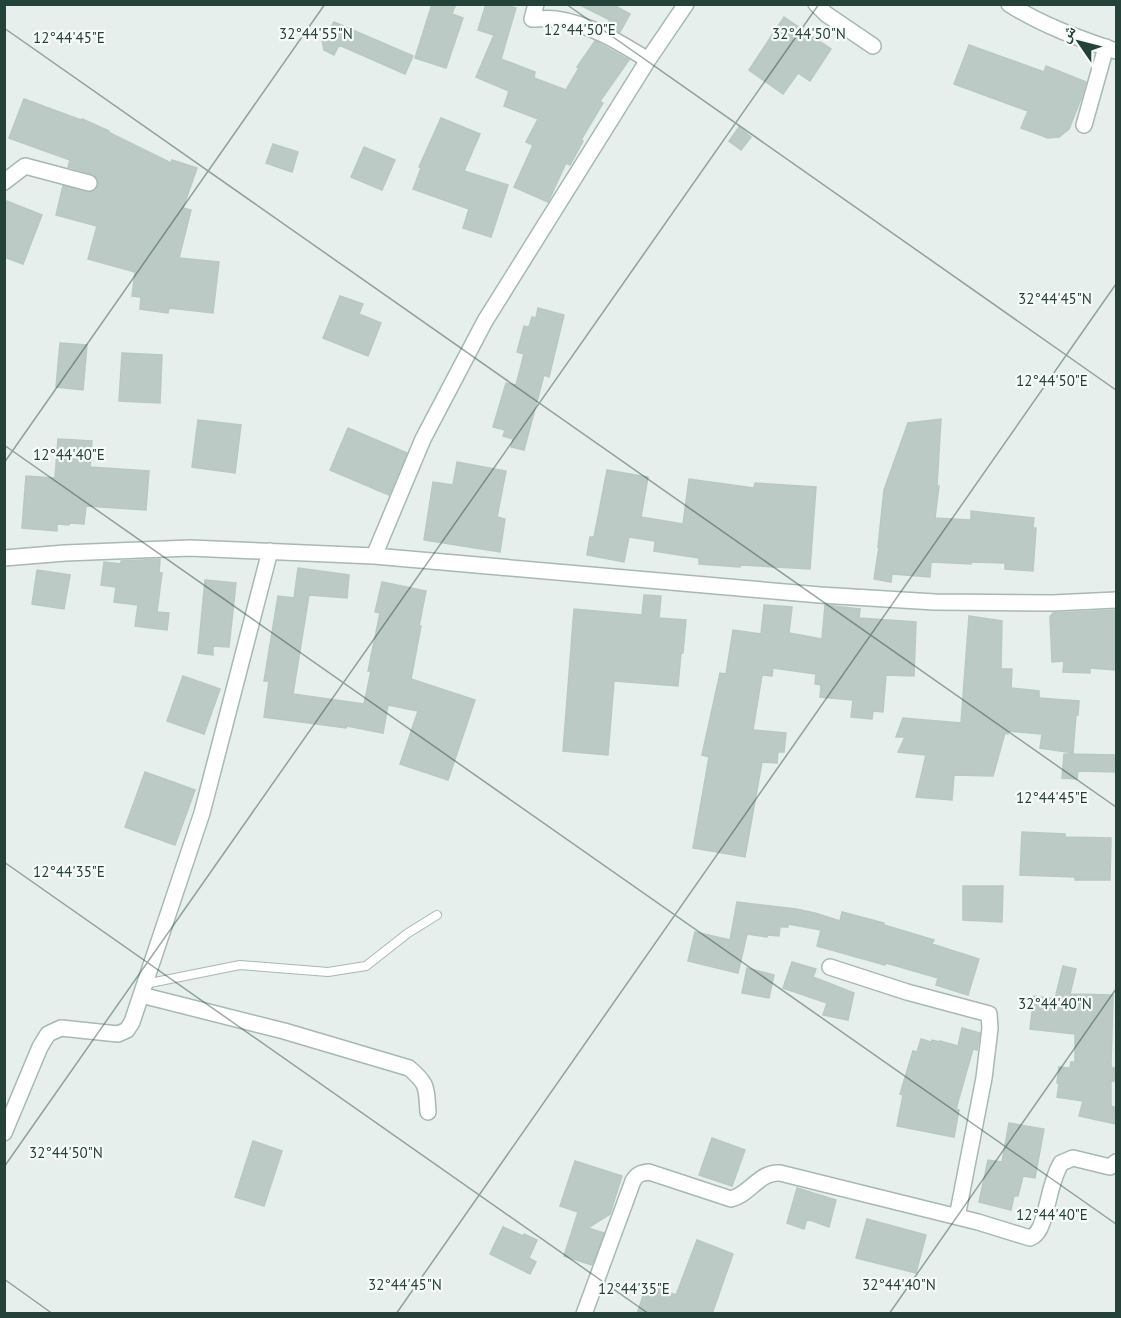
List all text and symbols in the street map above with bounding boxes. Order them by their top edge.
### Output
north arrow [1049,12,1109,72]
text: 12°44'50"E [544,20,616,39]
text: ش [1054,21,1080,46]
text: 32°44'55"N [279,24,353,43]
text: 32°44'50"N [772,24,846,43]
text: 12°44'45"E [33,28,105,47]
text: 32°44'45"N [1018,289,1092,308]
text: 12°44'50"E [1016,371,1088,390]
text: 12°44'40"E [33,445,105,464]
text: 12°44'45"E [1016,788,1088,807]
text: 12°44'35"E [33,862,105,881]
text: 32°44'40"N [1018,994,1092,1013]
text: 32°44'50"N [29,1143,103,1162]
text: 12°44'40"E [1016,1205,1088,1224]
text: 32°44'45"N [368,1275,442,1294]
text: 32°44'40"N [862,1275,936,1294]
text: 12°44'35"E [598,1279,670,1298]

